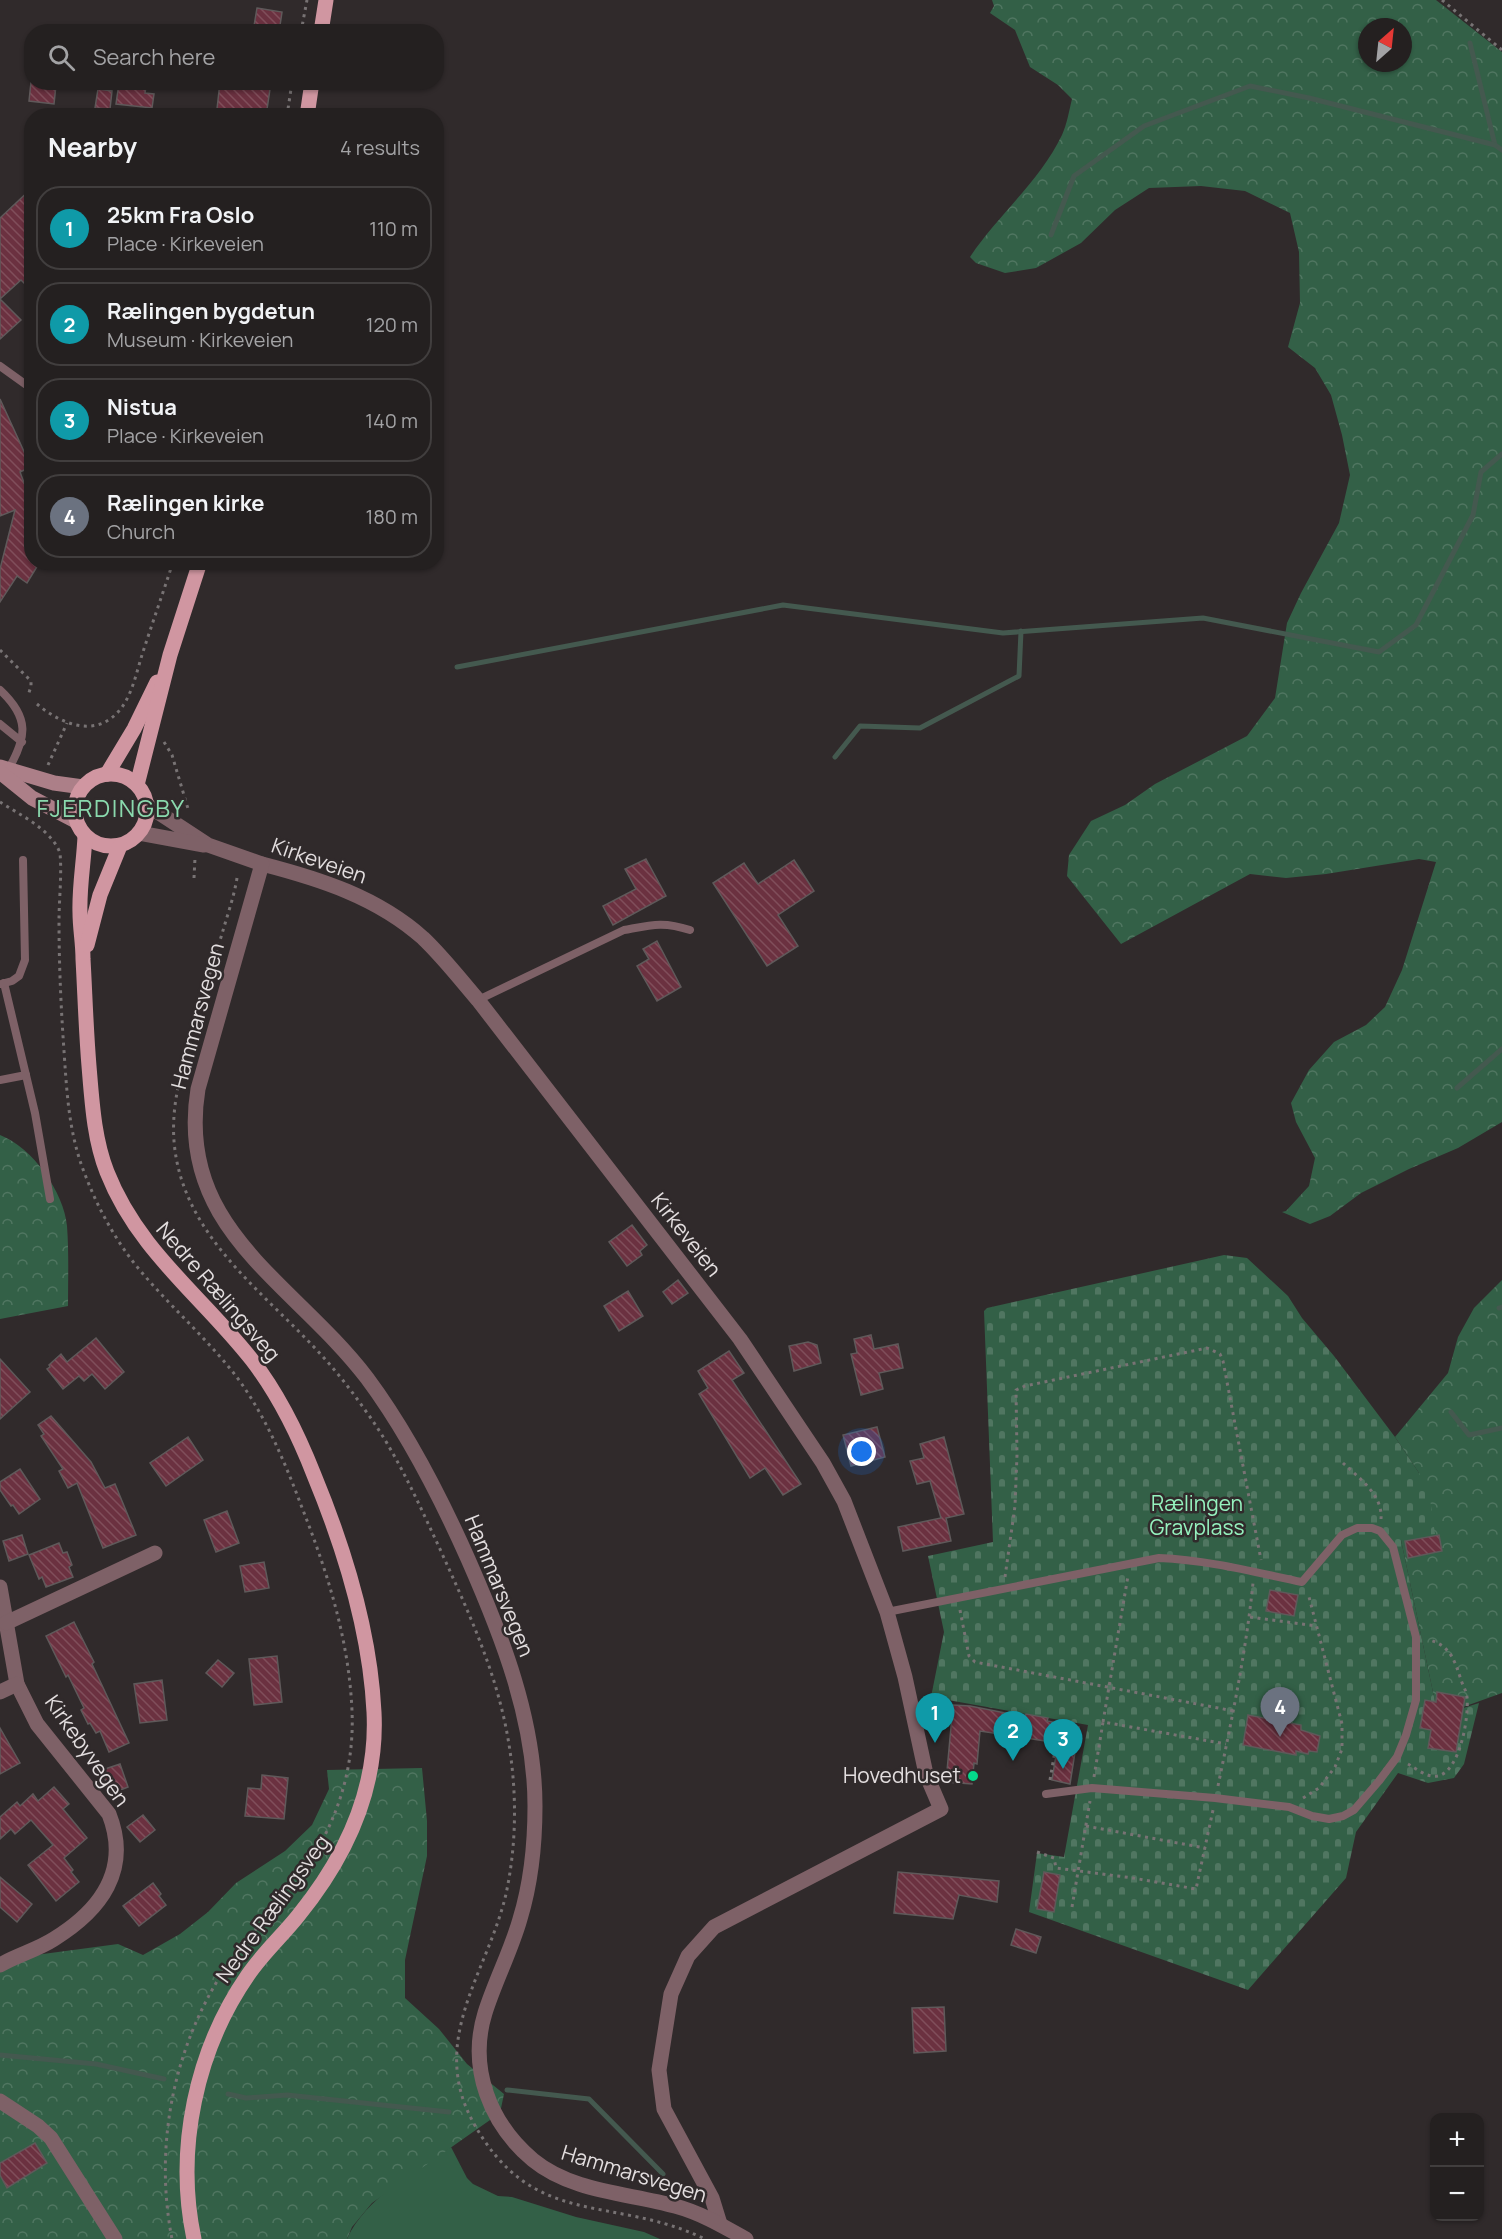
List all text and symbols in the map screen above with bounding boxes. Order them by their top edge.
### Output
north arrow [1358,18,1412,72]
search box [24,24,444,90]
icon: search [45,41,78,74]
text: Search here [93,42,215,72]
text: Nearby [48,129,137,165]
text: 4 results [340,134,420,161]
text: 25km Fra Oslo [107,200,254,230]
text: 1 [65,215,74,242]
text: 110 m [369,215,418,242]
text: Place · Kirkeveien [107,230,264,257]
text: Rælingen bygdetun [107,296,315,326]
text: 2 [64,311,75,338]
text: 120 m [366,311,418,338]
text: Museum · Kirkeveien [107,326,293,353]
text: Nistua [107,392,177,422]
text: 3 [64,407,75,434]
text: 140 m [365,407,418,434]
text: Place · Kirkeveien [107,422,264,449]
text: Rælingen kirke [107,488,265,518]
text: 4 [63,503,76,530]
text: 180 m [365,503,418,530]
text: Church [107,518,175,545]
district label: FJERDINGBY [36,791,186,824]
street label: Kirkeveien [268,831,371,889]
street label: Hammarsvegen [164,939,230,1092]
street label: Kirkeveien [645,1187,728,1282]
street label: Nedre Rælingsveg [150,1216,287,1367]
your location [847,1437,876,1466]
park label: Rælingen Gravplass [1150,1489,1244,1541]
street label: Hammarsvegen [459,1511,541,1661]
pin: 4 [1260,1688,1300,1737]
street label: Kirkebyvegen [39,1689,137,1812]
pin: 1 [916,1694,954,1743]
pin: 2 [994,1712,1032,1761]
pin: 3 [1044,1720,1082,1769]
place label: Hovedhuset [843,1761,961,1789]
marker: Hovedhuset [966,1769,980,1783]
street label: Nedre Rælingsveg [209,1829,335,1988]
map controls [1430,2113,1484,2221]
button: + [1430,2113,1484,2167]
street label: Hammarsvegen [558,2138,710,2208]
button: − [1430,2167,1484,2221]

